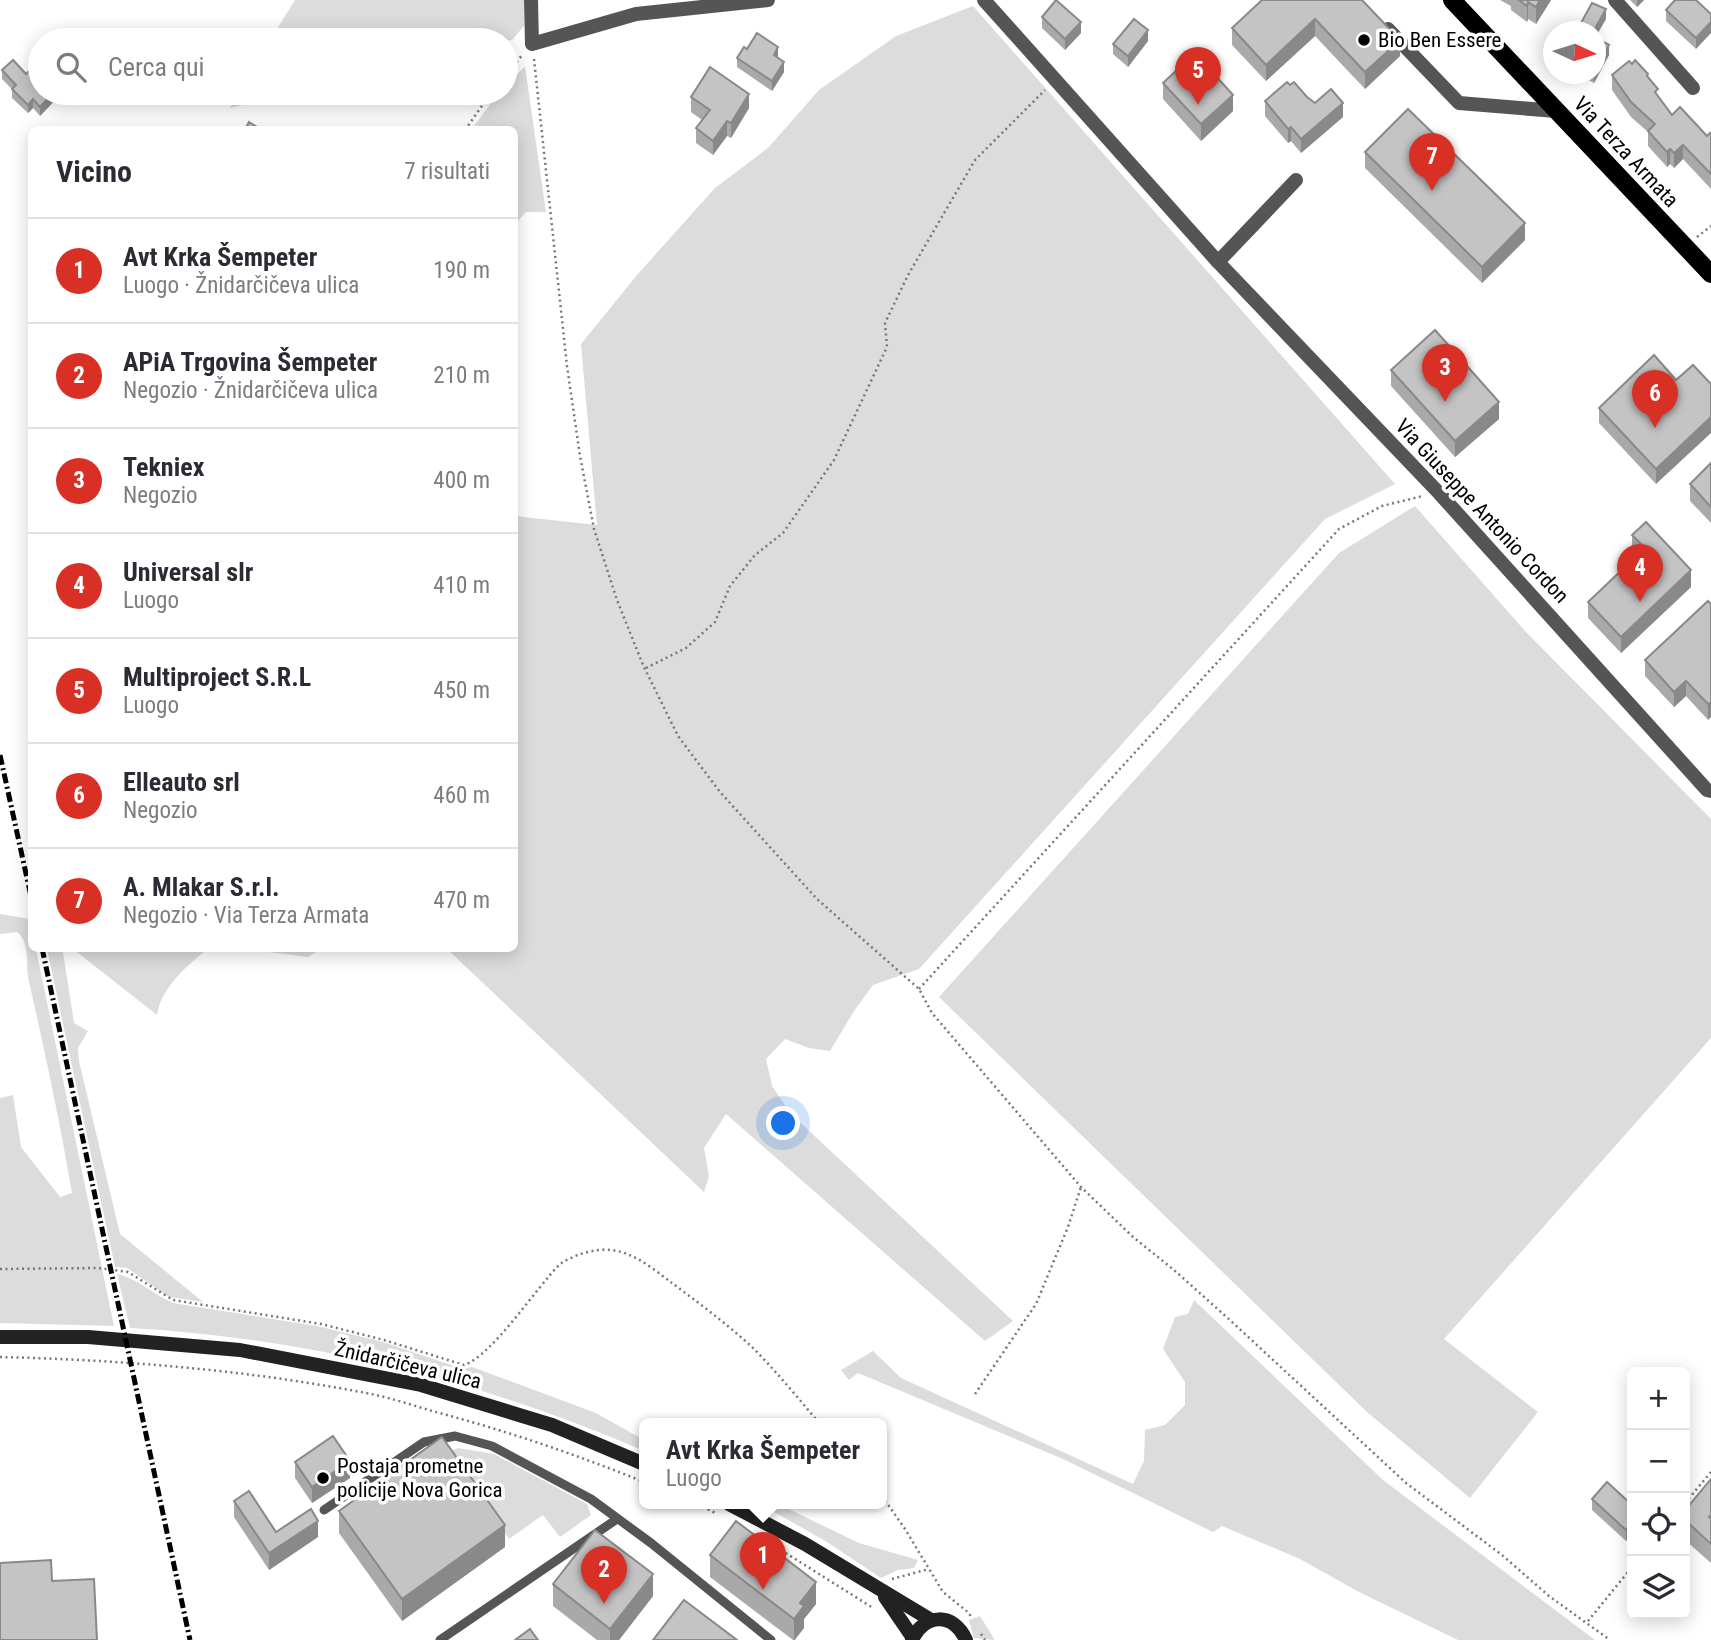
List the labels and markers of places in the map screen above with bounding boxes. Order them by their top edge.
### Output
place label: Bio Ben Essere [1378,28,1502,52]
marker: Bio Ben Essere [1356,32,1372,48]
pin: 5 [1175,47,1221,105]
pin: 7 [1409,133,1455,191]
pin: 3 [1422,344,1468,402]
pin: 6 [1632,370,1678,428]
pin: 4 [1617,544,1663,602]
place label: Postaja prometne policije Nova Gorica [337,1454,502,1502]
marker: Postaja prometne policije Nova Gorica [315,1470,331,1486]
pin: 1 [740,1532,786,1590]
pin: 2 [581,1546,627,1604]

